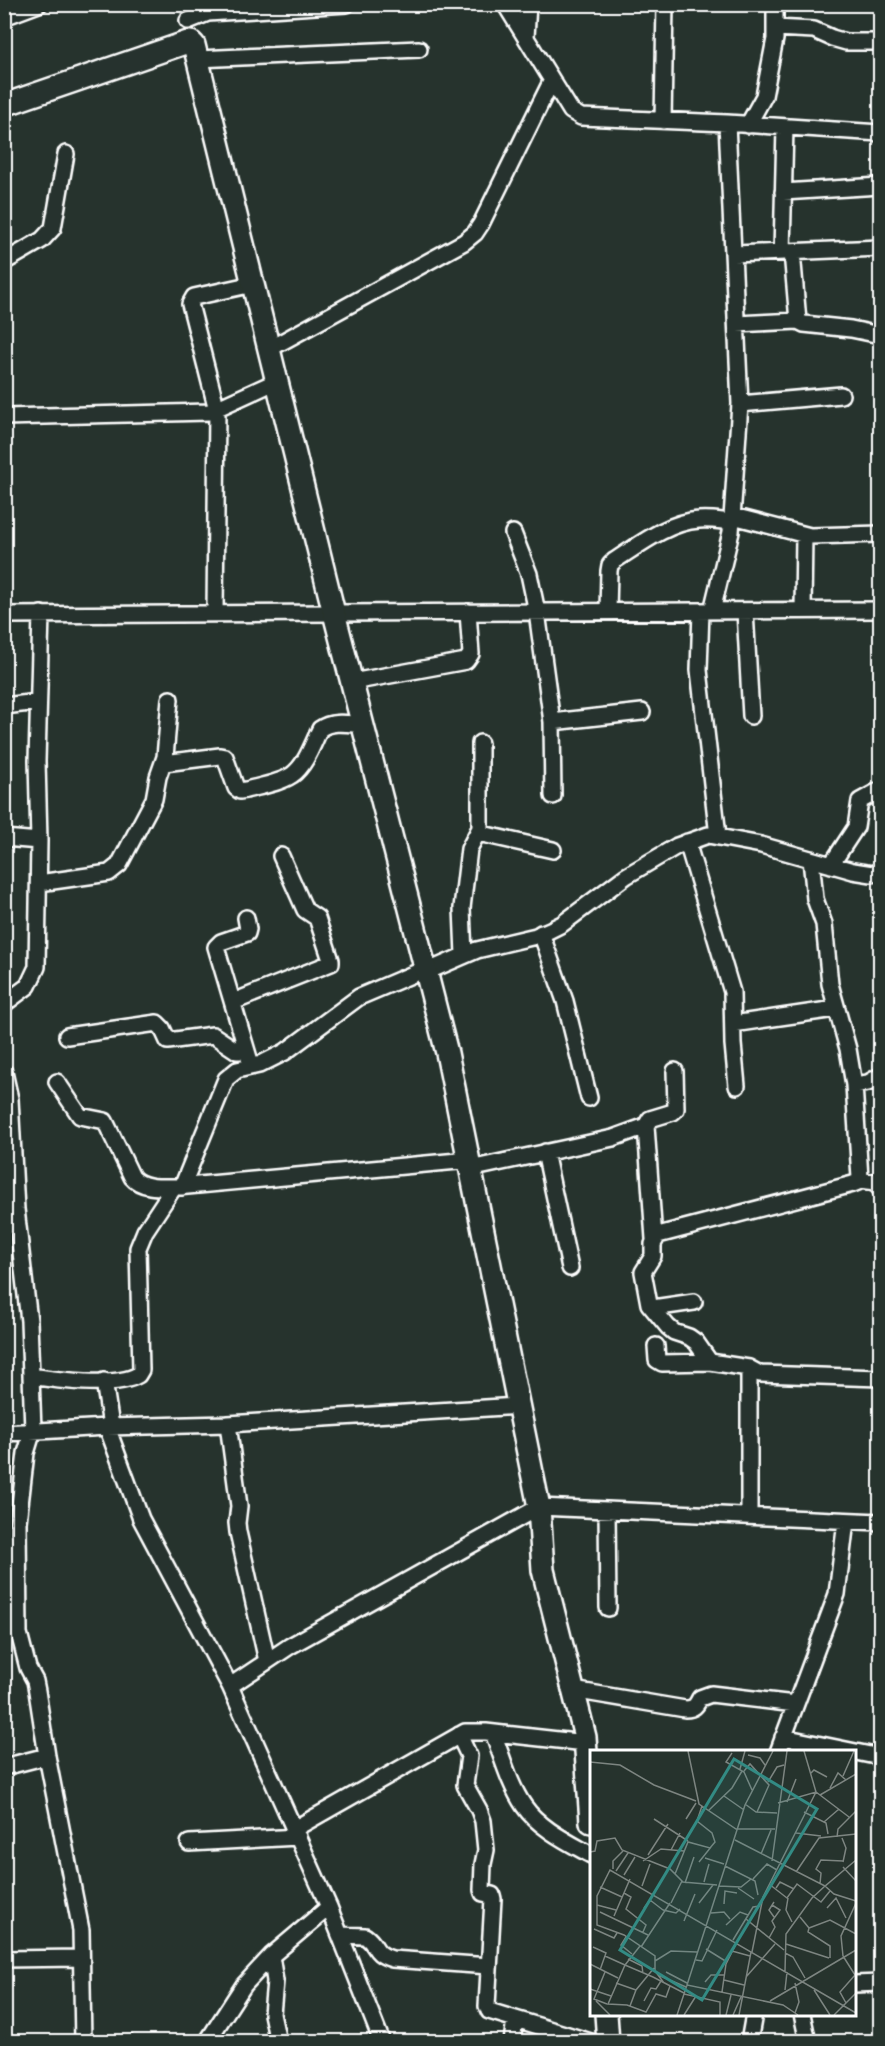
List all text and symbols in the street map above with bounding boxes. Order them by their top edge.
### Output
inset map [590,1750,855,2016]

